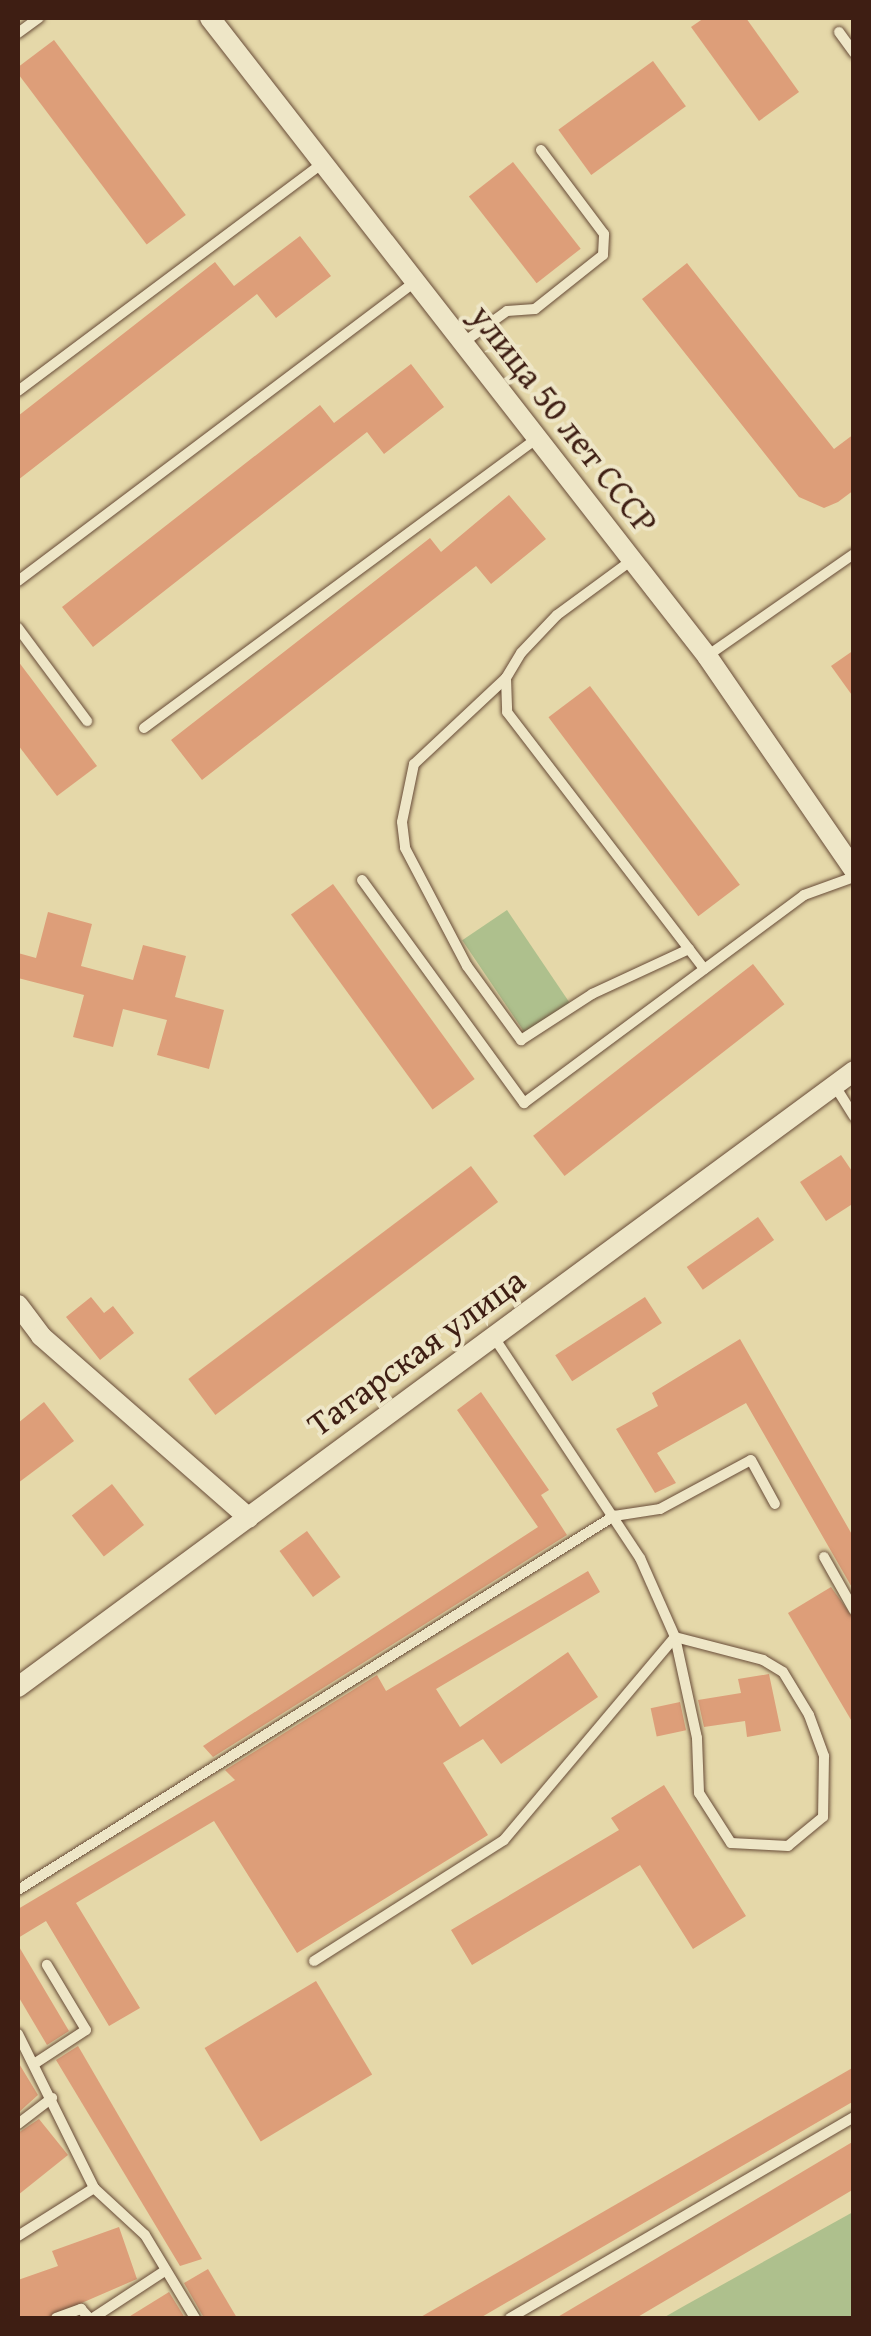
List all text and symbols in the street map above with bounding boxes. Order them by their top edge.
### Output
street label: улица 50 лет СССР [461,296,667,542]
street label: Татарская улица [299,1259,533,1445]

